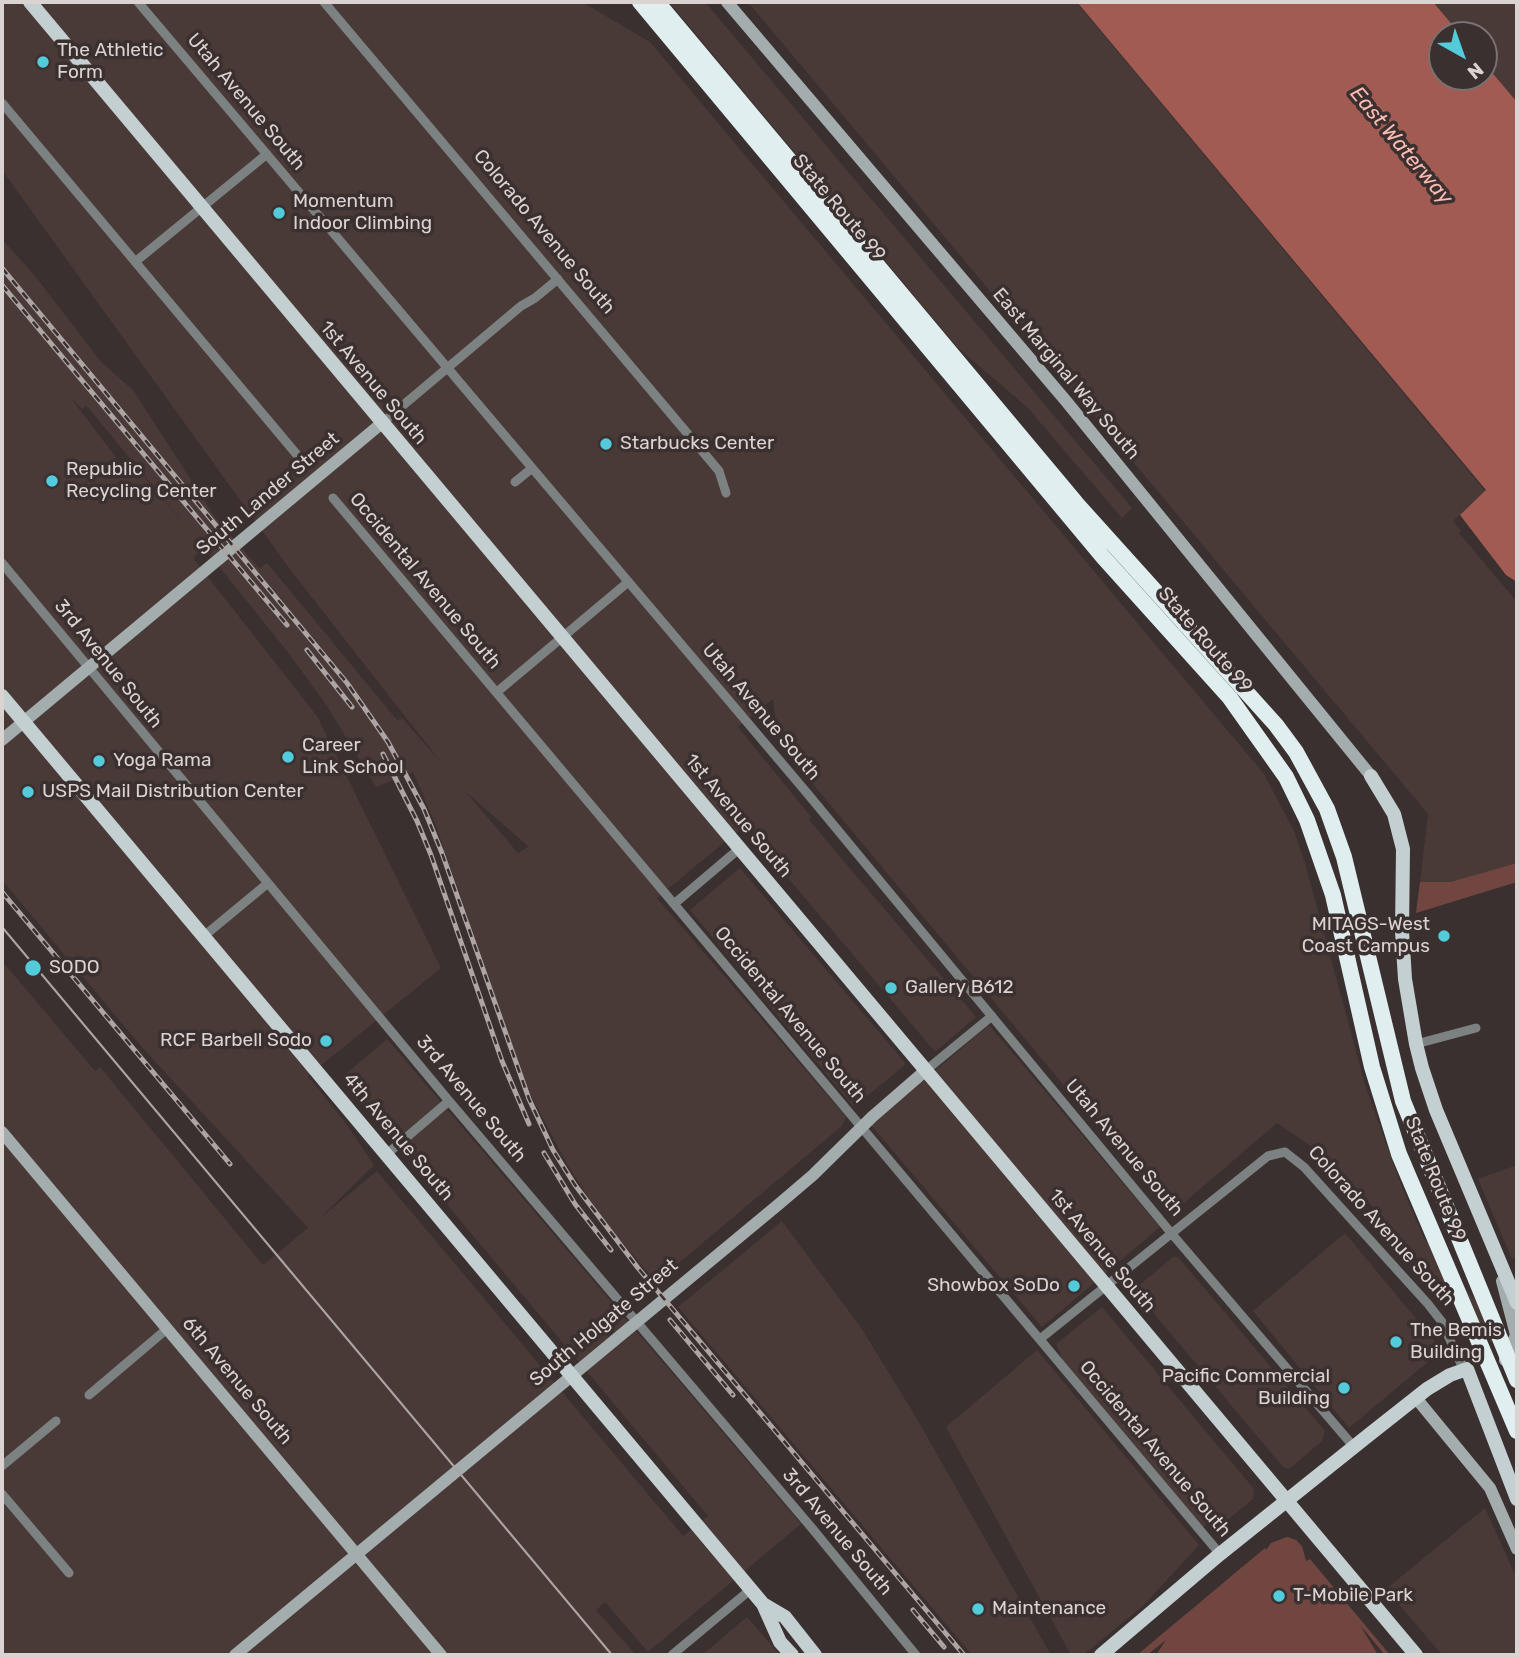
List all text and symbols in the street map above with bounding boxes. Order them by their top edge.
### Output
north arrow [1428,21,1498,91]
street label: Utah Avenue South [182,29,310,175]
place label: The Athletic Form [57,40,163,84]
marker: The Athletic Form [35,54,51,70]
text: N [1463,58,1488,84]
water label: East Waterway [1344,82,1458,210]
street label: Colorado Avenue South [468,145,620,319]
street label: State Route 99 [788,150,890,266]
place label: Momentum Indoor Climbing [293,191,432,235]
marker: Momentum Indoor Climbing [271,205,287,221]
street label: East Marginal Way South [988,284,1144,464]
street label: 1st Avenue South [315,317,431,449]
street label: South Lander Street [192,428,344,560]
place label: Starbucks Center [620,433,774,455]
marker: Starbucks Center [598,436,614,452]
place label: Republic Recycling Center [66,459,216,503]
marker: Republic Recycling Center [44,473,60,489]
street label: Occidental Avenue South [344,488,506,674]
street label: State Route 99 [1153,583,1257,697]
street label: 3rd Avenue South [49,595,167,733]
street label: Utah Avenue South [697,639,825,785]
place label: Career Link School [302,735,404,779]
marker: Career Link School [280,749,296,765]
place label: Yoga Rama [113,750,211,772]
street label: 1st Avenue South [680,750,796,882]
marker: Yoga Rama [91,753,107,769]
place label: USPS Mail Distribution Center [42,781,304,803]
marker: USPS Mail Distribution Center [20,784,36,800]
place label: MITAGS-West Coast Campus [1302,914,1430,958]
street label: Occidental Avenue South [709,922,871,1108]
marker: MITAGS-West Coast Campus [1436,928,1452,944]
place label: SODO [49,957,100,979]
marker: SODO [23,958,43,978]
place label: Gallery B612 [905,977,1014,999]
marker: Gallery B612 [883,980,899,996]
place label: RCF Barbell Sodo [160,1030,312,1052]
street label: 3rd Avenue South [411,1031,531,1167]
marker: RCF Barbell Sodo [318,1033,334,1049]
street label: 4th Avenue South [338,1068,458,1206]
street label: Utah Avenue South [1060,1075,1188,1221]
street label: State Route 99 [1400,1113,1470,1245]
street label: Colorado Avenue South [1303,1141,1459,1311]
street label: 1st Avenue South [1044,1185,1160,1317]
street label: South Holgate Street [525,1254,683,1392]
place label: Showbox SoDo [927,1275,1060,1297]
marker: Showbox SoDo [1066,1278,1082,1294]
street label: 6th Avenue South [177,1313,297,1449]
place label: The Bemis Building [1410,1320,1502,1364]
marker: The Bemis Building [1388,1334,1404,1350]
street label: Occidental Avenue South [1074,1356,1236,1542]
place label: Pacific Commercial Building [1162,1366,1330,1410]
marker: Pacific Commercial Building [1336,1380,1352,1396]
street label: 3rd Avenue South [777,1464,897,1600]
place label: T-Mobile Park [1293,1585,1413,1607]
marker: T-Mobile Park [1271,1588,1287,1604]
place label: Maintenance [992,1598,1106,1620]
marker: Maintenance [970,1601,986,1617]

